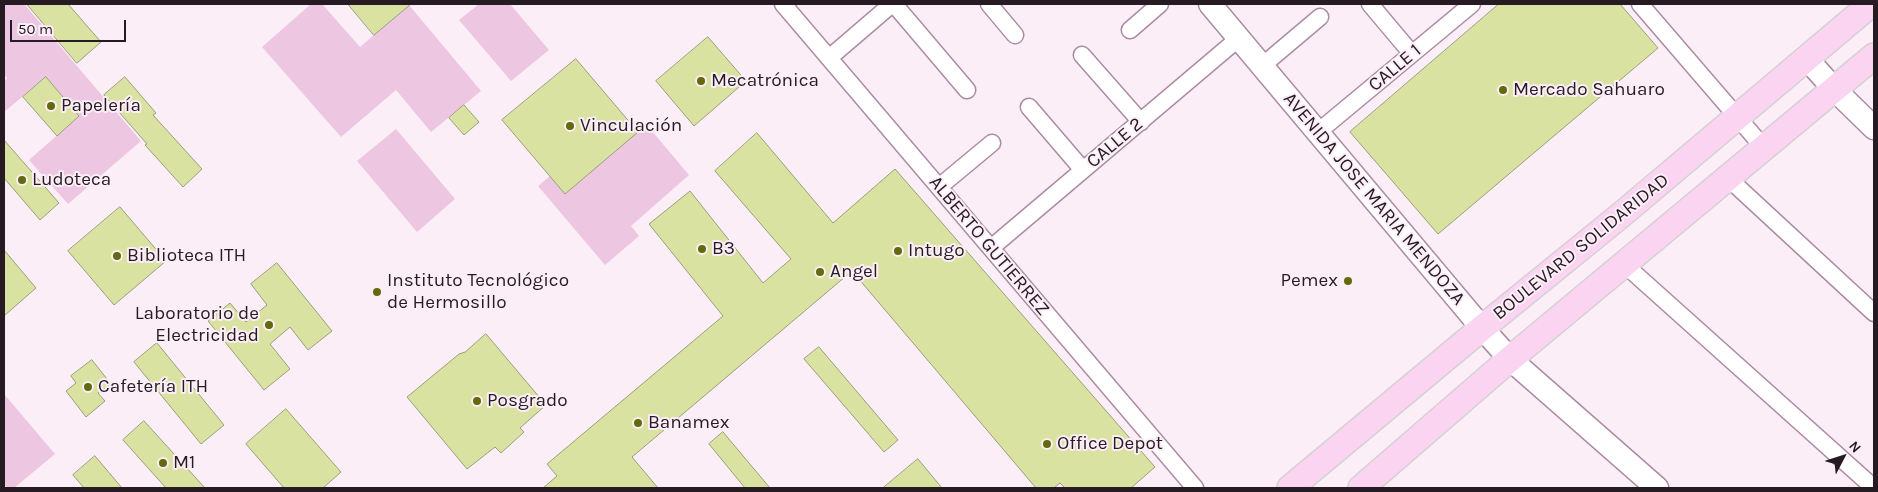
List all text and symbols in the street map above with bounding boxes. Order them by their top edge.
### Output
scale bar [12,10,129,42]
text: 50 m [18,20,53,38]
street label: CALLE 1 [1364,39,1426,97]
place label: Mecatrónica [711,70,819,92]
marker: Mecatrónica [695,75,707,87]
place label: Mercado Sahuaro [1513,79,1665,101]
marker: Mercado Sahuaro [1497,84,1509,96]
street label: AVENIDA JOSE MARIA MENDOZA [1278,88,1470,310]
place label: Papelería [61,95,141,117]
marker: Papelería [45,100,57,112]
street label: CALLE 2 [1082,113,1148,173]
place label: Vinculación [580,115,682,137]
marker: Vinculación [564,120,576,132]
place label: Ludoteca [32,169,111,191]
street label: BOULEVARD SOLIDARIDAD [1488,169,1674,325]
street label: ALBERTO GUTIERREZ [924,171,1054,321]
marker: Ludoteca [16,174,28,186]
place label: B3 [712,238,735,260]
place label: Intugo [908,240,965,262]
marker: B3 [696,243,708,255]
place label: Biblioteca ITH [127,245,246,267]
marker: Intugo [892,245,904,257]
marker: Biblioteca ITH [111,250,123,262]
place label: Angel [830,261,878,283]
marker: Angel [814,266,826,278]
place label: Instituto Tecnológico de Hermosillo [387,270,569,314]
place label: Pemex [1280,270,1338,292]
marker: Pemex [1342,275,1354,287]
marker: Instituto Tecnológico de Hermosillo [371,286,383,298]
place label: Laboratorio de Electricidad [135,303,259,347]
marker: Laboratorio de Electricidad [263,319,275,331]
place label: Cafetería ITH [98,376,208,398]
marker: Cafetería ITH [82,381,94,393]
place label: Posgrado [487,390,568,412]
marker: Posgrado [471,395,483,407]
place label: Banamex [648,412,729,434]
marker: Banamex [632,417,644,429]
north arrow [1818,432,1868,482]
place label: Office Depot [1057,433,1163,455]
marker: Office Depot [1041,438,1053,450]
text: N [1845,438,1865,456]
place label: M1 [173,452,195,474]
marker: M1 [157,457,169,469]

